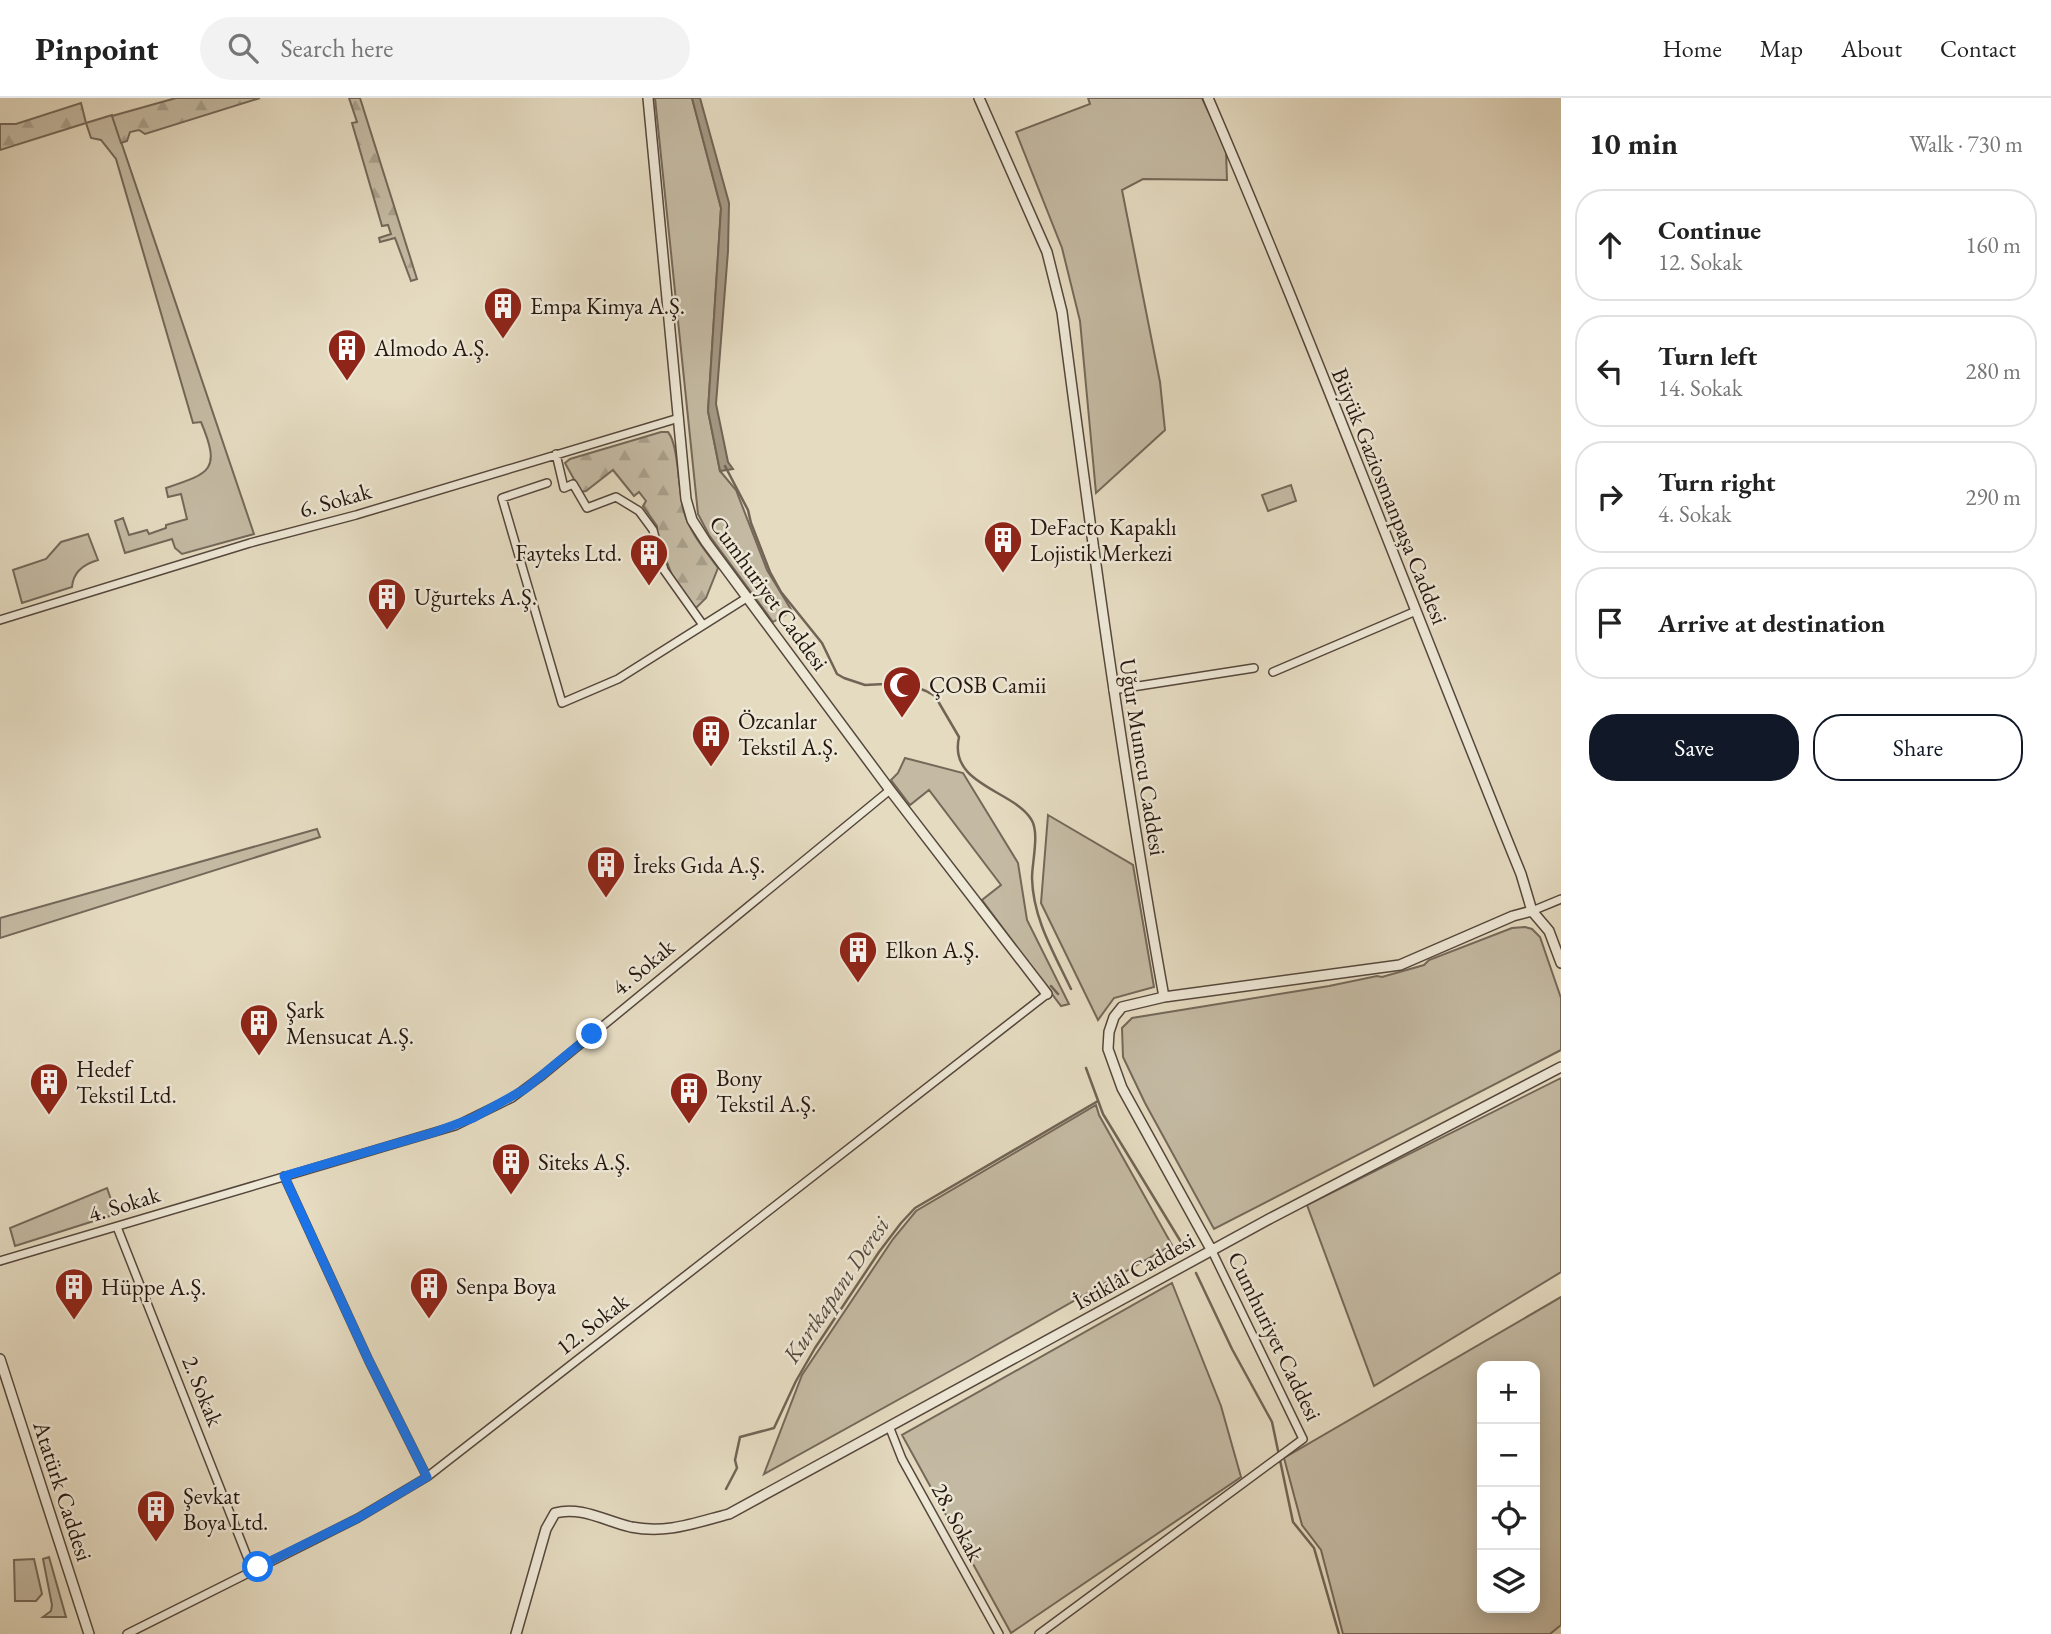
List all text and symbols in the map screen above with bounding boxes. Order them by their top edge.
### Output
search box [200,17,690,80]
text: Pinpoint [35,27,158,70]
icon: search [224,29,262,67]
text: Search here [280,31,393,65]
text: Home [1662,33,1722,64]
text: Map [1760,33,1803,64]
text: About [1841,33,1902,64]
text: Contact [1940,33,2016,64]
text: 10 min [1589,124,1678,163]
text: Walk · 730 m [1909,129,2023,159]
text: Continue [1658,213,1761,247]
icon: ahead [1591,226,1629,264]
text: 160 m [1965,230,2021,260]
text: 12. Sokak [1658,247,1742,277]
building icon: Empa Kimya A.Ş. [482,285,524,340]
place label: Empa Kimya A.Ş. [530,291,685,321]
building icon: Almodo A.Ş. [326,327,368,382]
place label: Almodo A.Ş. [373,333,490,363]
text: Turn left [1658,339,1757,373]
icon: left [1591,352,1629,390]
text: 280 m [1965,356,2021,386]
street label: Büyük Gaziosmanpaşa Caddesi [1325,363,1455,629]
text: 14. Sokak [1658,373,1742,403]
text: Turn right [1658,465,1776,499]
street label: 6. Sokak [296,475,376,525]
icon: right [1591,478,1629,516]
text: 290 m [1965,482,2021,512]
text: 4. Sokak [1658,499,1731,529]
street label: Cumhuriyet Caddesi [703,509,836,677]
place label: DeFacto Kapaklı Lojistik Merkezi [1030,512,1177,568]
building icon: DeFacto Kapaklı Lojistik Merkezi [982,519,1024,574]
building icon: Fayteks Ltd. [628,532,670,587]
place label: Fayteks Ltd. [515,538,622,568]
building icon: Uğurteks A.Ş. [366,576,408,631]
place label: Uğurteks A.Ş. [414,582,537,612]
icon: arrive [1591,604,1629,642]
text: Arrive at destination [1658,606,1885,640]
street label: Uğur Mumcu Caddesi [1113,656,1173,858]
mosque icon: ÇOSB Camii [881,664,923,719]
place label: ÇOSB Camii [929,670,1047,700]
place label: Özcanlar Tekstil A.Ş. [738,706,838,762]
building icon: Özcanlar Tekstil A.Ş. [690,713,732,768]
button: Save [1589,714,1799,781]
button: Share [1813,714,2023,781]
building icon: İreks Gıda A.Ş. [585,844,627,899]
place label: İreks Gıda A.Ş. [633,850,765,880]
building icon: Elkon A.Ş. [837,929,879,984]
street label: 4. Sokak [605,931,682,1002]
place label: Elkon A.Ş. [885,935,980,965]
place label: Şark Mensucat A.Ş. [286,995,414,1051]
building icon: Şark Mensucat A.Ş. [238,1002,280,1057]
route end [576,1018,607,1049]
place label: Hedef Tekstil Ltd. [76,1054,177,1110]
building icon: Hedef Tekstil Ltd. [28,1061,70,1116]
place label: Bony Tekstil A.Ş. [716,1063,816,1119]
building icon: Bony Tekstil A.Ş. [668,1070,710,1125]
building icon: Siteks A.Ş. [490,1141,532,1196]
place label: Siteks A.Ş. [538,1147,631,1177]
street label: 4. Sokak [85,1179,165,1229]
water label: Kurtkapanı Deresi [775,1210,896,1370]
street label: İstiklâl Caddesi [1068,1225,1200,1317]
street label: Cumhuriyet Caddesi [1221,1246,1329,1426]
building icon: Senpa Boya [408,1265,450,1320]
building icon: Hüppe A.Ş. [53,1266,95,1321]
place label: Senpa Boya [456,1271,557,1301]
place label: Hüppe A.Ş. [101,1272,206,1302]
street label: 12. Sokak [549,1285,635,1362]
street label: 2. Sokak [175,1351,231,1432]
map controls [1477,1361,1540,1613]
button: + [1477,1361,1540,1424]
street label: Atatürk Caddesi [26,1416,100,1565]
button: − [1477,1424,1540,1487]
street label: 28. Sokak [925,1478,992,1567]
place label: Şevkat Boya Ltd. [183,1481,268,1537]
button: locate [1477,1487,1540,1550]
building icon: Şevkat Boya Ltd. [135,1488,177,1543]
button: layers [1477,1550,1540,1613]
route start [242,1551,273,1582]

